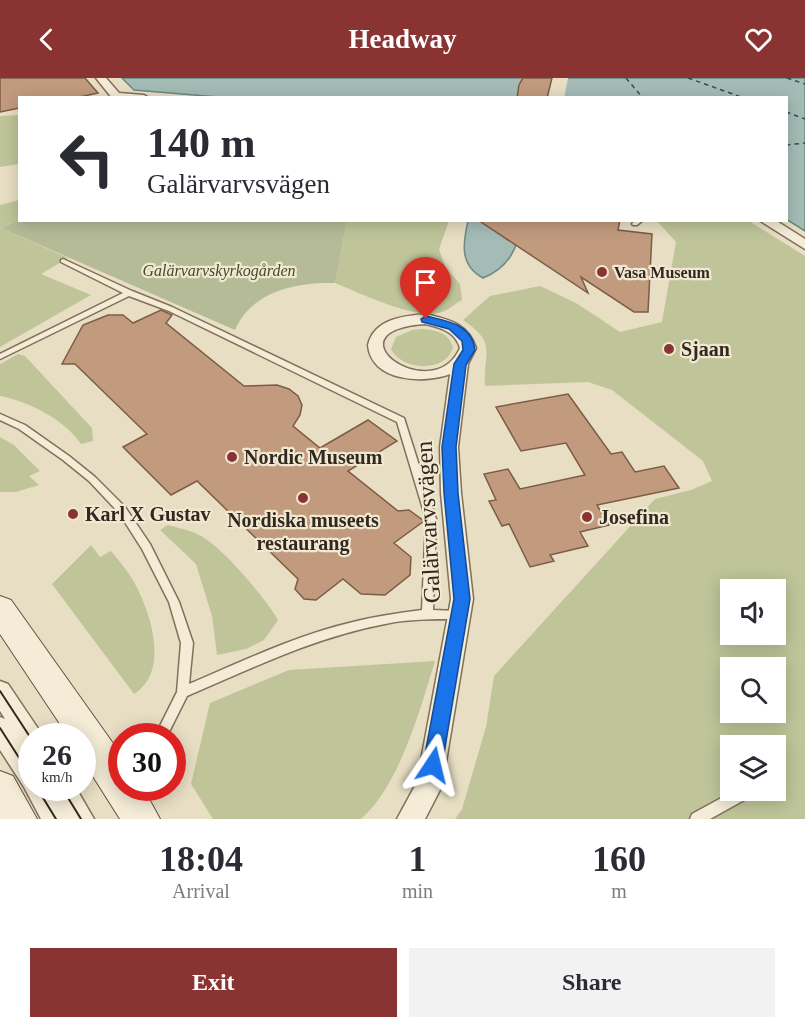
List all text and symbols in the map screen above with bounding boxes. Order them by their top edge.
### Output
icon: back [30,23,63,56]
icon: heart [742,23,775,56]
text: Headway [349,24,457,54]
icon: left [48,120,126,198]
text: 140 m [147,120,256,166]
text: Galärvarvsvägen [147,169,330,199]
pin [400,257,451,319]
park label: Galärvarvskyrkogården [142,262,296,280]
place label: Vasa Museum [614,264,711,281]
marker: Vasa Museum [595,265,609,279]
icon: arrive [409,266,442,299]
place label: Sjaan [681,338,730,361]
marker: Sjaan [662,342,676,356]
street label: Galärvarvsvägen [411,440,445,604]
place label: Nordic Museum [244,446,383,468]
marker: Nordic Museum [225,450,239,464]
marker: Nordiska museets restaurang [296,491,310,505]
place label: Karl X Gustav [85,503,211,525]
place label: Josefina [599,506,669,528]
marker: Karl X Gustav [66,507,80,521]
place label: Nordiska museets restaurang [227,509,379,555]
marker: Josefina [580,510,594,524]
map controls [720,579,786,801]
button: sound [720,579,786,645]
button: search [720,657,786,723]
speed limit sign: 30 [108,723,186,801]
position arrow [401,733,465,797]
button: layers [720,735,786,801]
text: 26 [42,738,72,771]
text: km/h [42,769,72,785]
text: 18:04 [159,839,243,879]
text: 1 [409,839,427,879]
text: 160 [592,839,646,879]
text: Arrival [172,880,230,902]
text: min [402,880,433,902]
text: m [611,880,627,902]
button: Exit [30,948,397,1017]
button: Share [409,948,775,1017]

